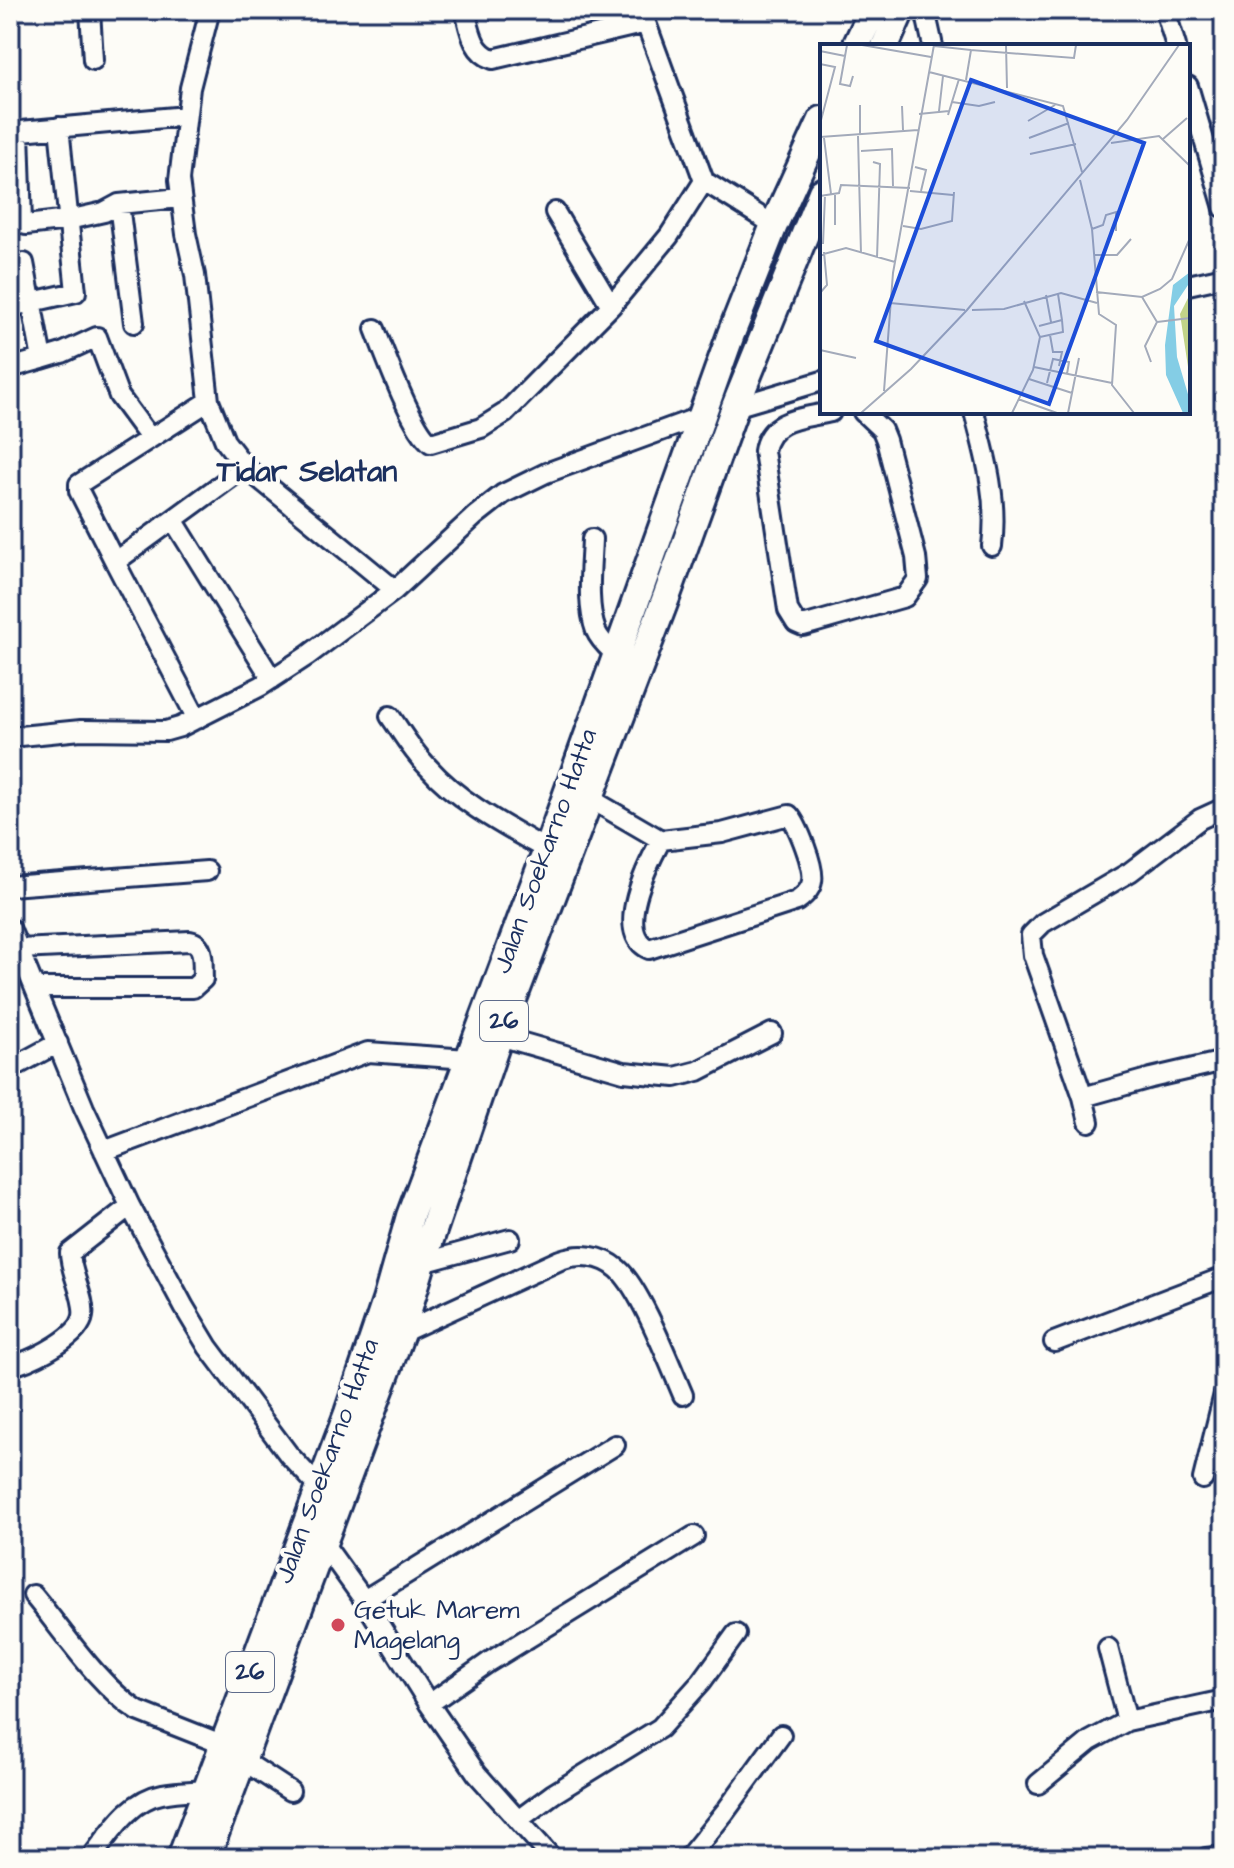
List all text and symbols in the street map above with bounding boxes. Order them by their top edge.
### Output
inset map [820,44,1190,414]
district label: Tidar Selatan [216,451,397,493]
street label: Jalan Soekarno Hatta [484,724,606,978]
road number: 26 [480,1001,528,1041]
street label: Jalan Soekarno Hatta [266,1334,388,1588]
place label: Getuk Marem Magelang [354,1592,520,1660]
marker: Getuk Marem Magelang [329,1616,347,1634]
road number: 26 [226,1652,274,1692]

